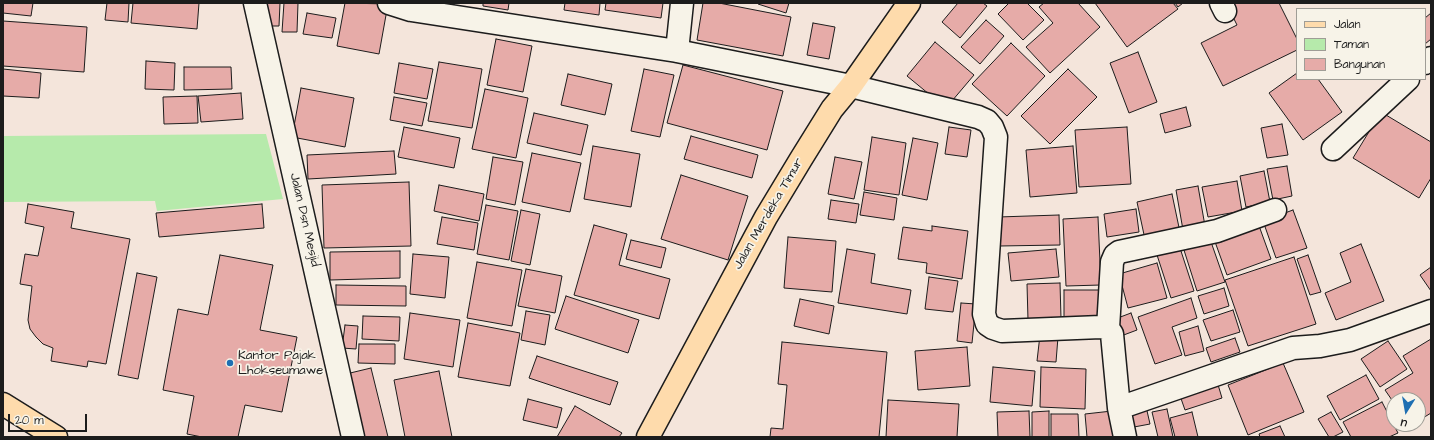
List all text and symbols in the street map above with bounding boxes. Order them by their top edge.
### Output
legend [1296,8,1426,80]
text: Jalan [1334,16,1360,33]
text: Taman [1334,36,1369,53]
text: Bangunan [1334,56,1385,73]
street label: Jalan Merdeka Timur [731,155,807,273]
street label: Jalan Dsn Mesjid [286,172,322,268]
place label: Kantor Pajak Lhokseumawe [238,348,323,379]
marker: Kantor Pajak Lhokseumawe [225,358,235,368]
north arrow [1386,392,1426,432]
scale bar [10,406,89,432]
text: 20 m [15,412,44,429]
text: U [1399,415,1408,431]

